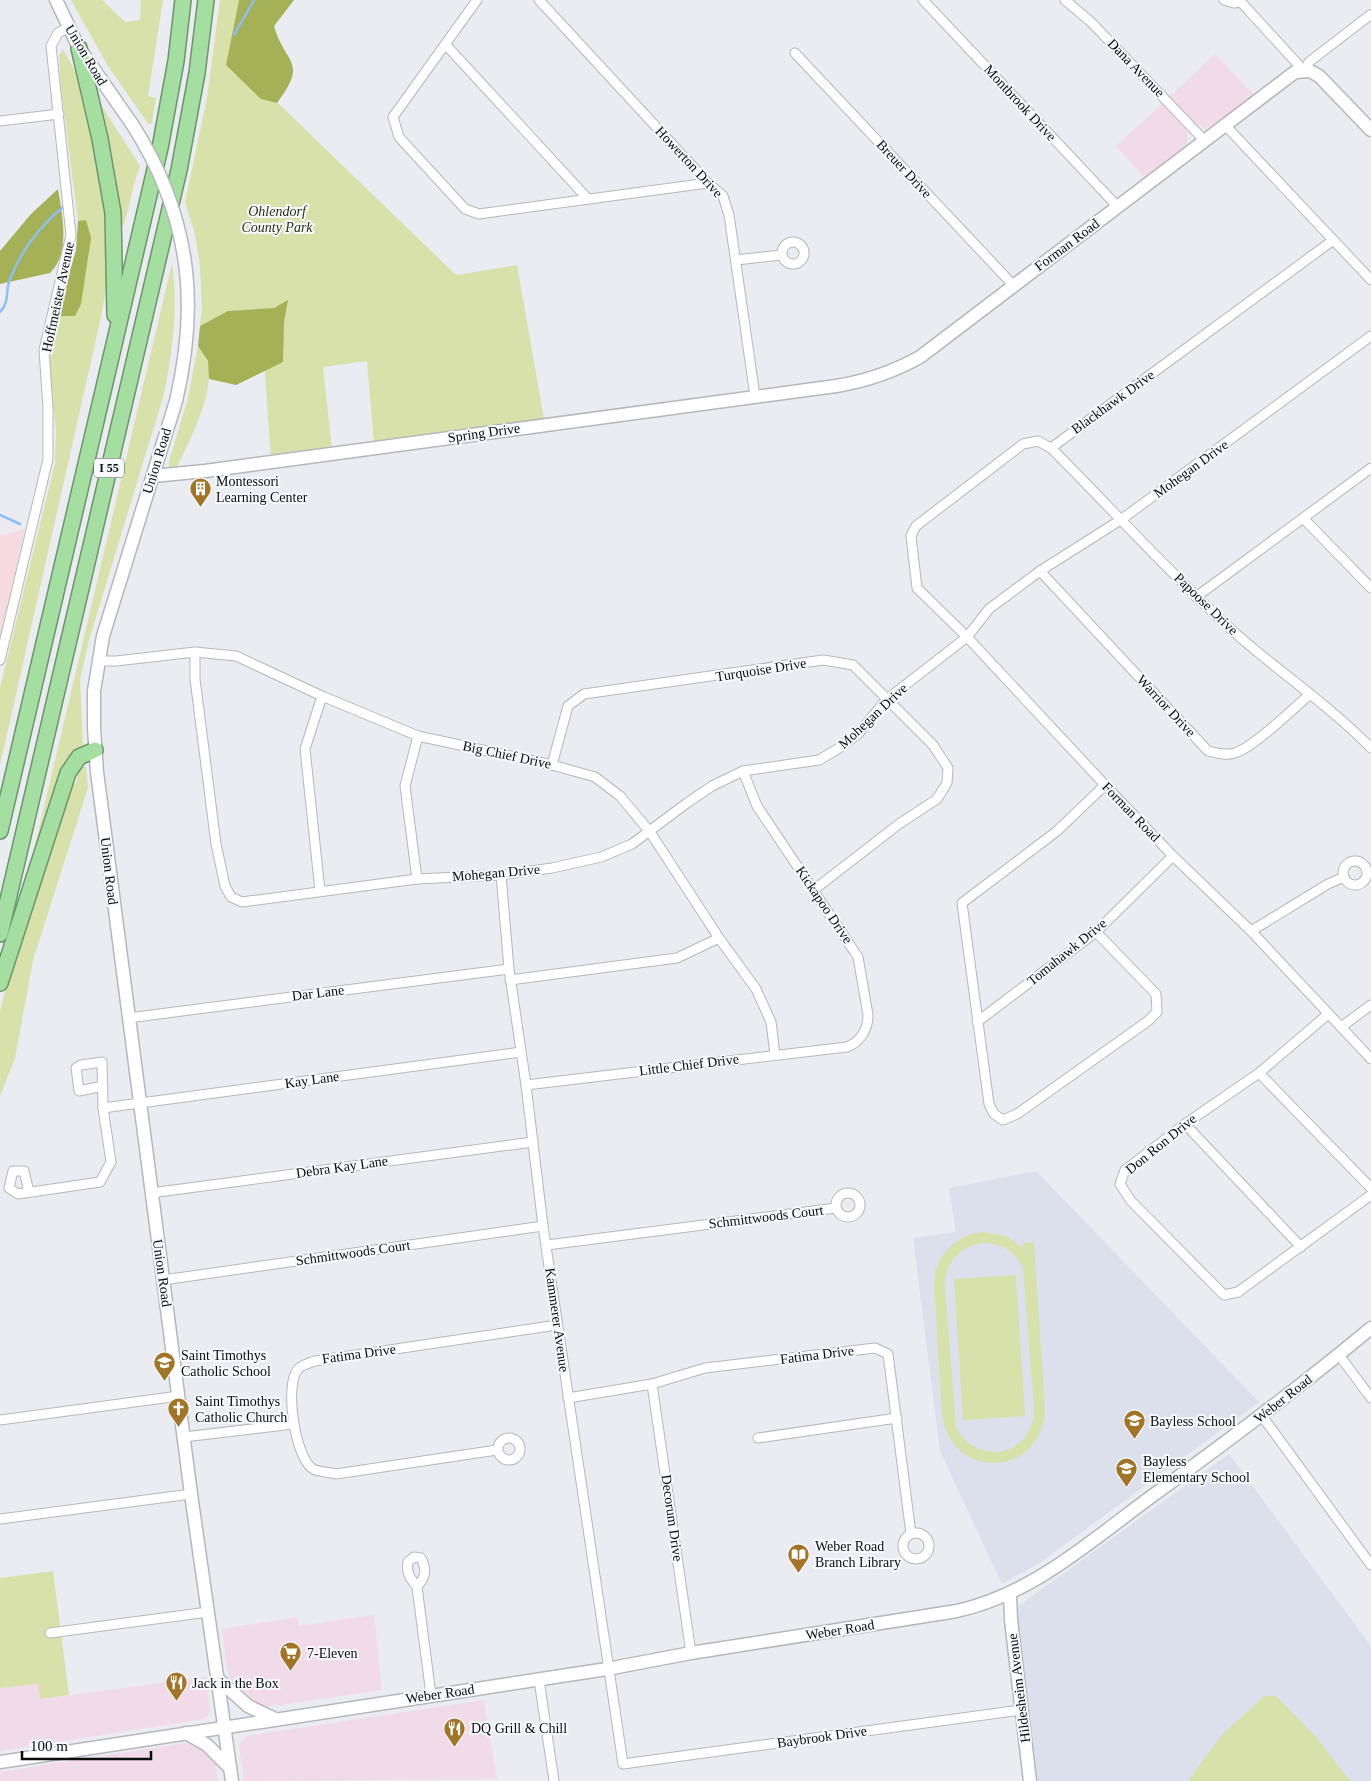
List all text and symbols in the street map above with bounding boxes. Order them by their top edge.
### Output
street label: Union Road [62,22,110,88]
street label: Dana Avenue [1105,36,1167,100]
street label: Montbrook Drive [981,62,1059,144]
street label: Howerton Drive [652,123,726,201]
street label: Breuer Drive [873,137,935,201]
park label: Ohlendorf County Park [241,204,313,235]
street label: Forman Road [1032,216,1102,274]
street label: Hoffmeister Avenue [39,240,77,354]
street label: Blackhawk Drive [1069,367,1157,437]
street label: Spring Drive [447,421,521,445]
street label: Union Road [140,426,174,496]
street label: Mohegan Drive [1151,437,1231,501]
road number: I 55 [94,458,124,478]
place label: Montessori Learning Center [216,474,308,505]
building icon: Montessori Learning Center [188,477,212,508]
street label: Papoose Drive [1171,570,1241,638]
street label: Turquoise Drive [715,655,807,685]
street label: Warrior Drive [1134,672,1198,740]
street label: Mohegan Drive [836,680,910,752]
street label: Big Chief Drive [461,738,553,772]
street label: Forman Road [1099,779,1163,845]
street label: Union Road [97,836,121,906]
street label: Mohegan Drive [451,862,541,884]
street label: Kickapoo Drive [793,864,855,946]
street label: Tomahawk Drive [1024,916,1110,988]
street label: Dar Lane [291,982,345,1004]
street label: Little Chief Drive [638,1051,740,1079]
street label: Kay Lane [284,1069,340,1091]
street label: Don Ron Drive [1123,1111,1199,1177]
street label: Debra Kay Lane [295,1153,389,1181]
street label: Schmittwoods Court [708,1203,824,1231]
street label: Union Road [150,1238,174,1308]
street label: Schmittwoods Court [295,1238,411,1268]
street label: Kammerer Avenue [542,1267,572,1373]
street label: Fatima Drive [321,1341,397,1367]
street label: Fatima Drive [779,1343,855,1367]
place label: Saint Timothys Catholic School [181,1348,271,1379]
school or university icon: Saint Timothys Catholic School [153,1351,177,1382]
street label: Weber Road [1251,1372,1315,1426]
place label: Saint Timothys Catholic Church [195,1394,287,1425]
church icon: Saint Timothys Catholic Church [167,1397,191,1428]
school or university icon: Bayless School [1122,1409,1146,1440]
place label: Bayless School [1150,1414,1236,1429]
place label: Bayless Elementary School [1143,1454,1250,1485]
school or university icon: Bayless Elementary School [1115,1457,1139,1488]
street label: Decorum Drive [658,1474,686,1562]
place label: Weber Road Branch Library [815,1539,901,1570]
library icon: Weber Road Branch Library [787,1542,811,1573]
street label: Weber Road [805,1617,875,1643]
street label: Hildesheim Avenue [1005,1633,1033,1743]
supermarket icon: 7-Eleven [279,1641,303,1672]
place label: 7-Eleven [307,1646,358,1661]
restaurant icon: Jack in the Box [164,1671,188,1702]
place label: Jack in the Box [192,1676,279,1691]
street label: Weber Road [405,1682,475,1706]
restaurant icon: DQ Grill & Chill [443,1716,467,1747]
place label: DQ Grill & Chill [471,1721,567,1736]
street label: Baybrook Drive [776,1723,868,1751]
scale bar [22,1728,151,1760]
text: 100 m [30,1738,68,1754]

